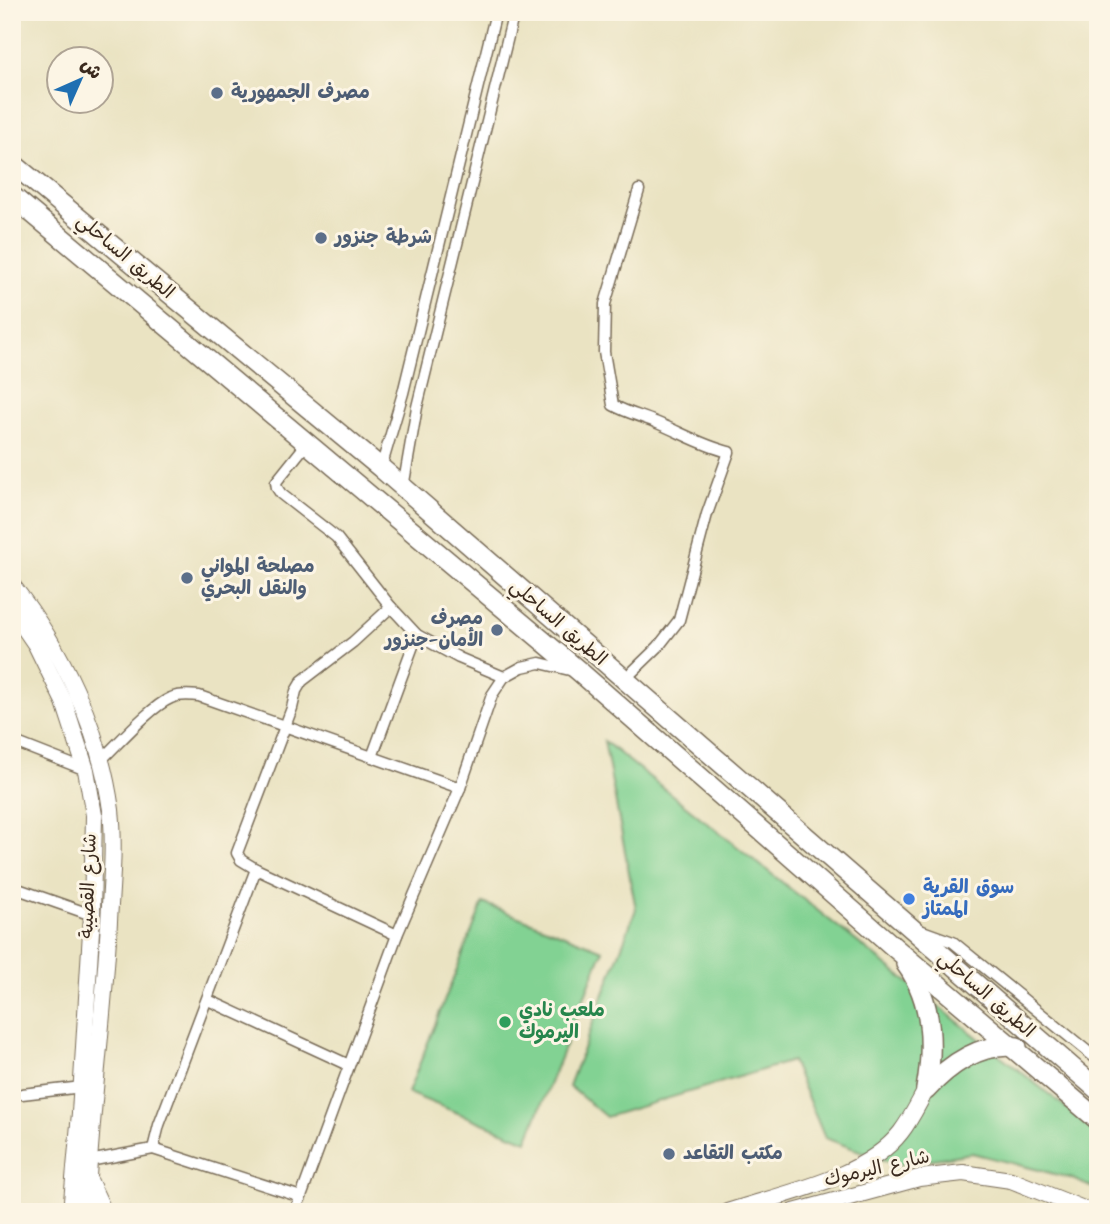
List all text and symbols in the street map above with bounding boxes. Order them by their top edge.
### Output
north arrow [46,46,116,116]
text: ش [73,51,109,87]
place label: مصرف الجمهورية [231,78,370,108]
marker: مصرف الجمهورية [209,85,225,101]
street label: الطريق الساحلي [69,207,181,307]
place label: شرطة جنزور [333,223,432,253]
marker: شرطة جنزور [313,230,329,246]
place label: مصلحة المواني والنقل البحري [201,552,315,604]
marker: مصلحة المواني والنقل البحري [179,570,195,586]
street label: الطريق الساحلي [503,572,613,674]
place label: مصرف الأمان-جنزور [383,604,483,656]
marker: مصرف الأمان-جنزور [489,622,505,638]
street label: شارع القصيبة [72,833,106,939]
place label: سوق القرية الممتاز [921,873,1014,925]
marker: سوق القرية الممتاز [901,891,917,907]
street label: الطريق الساحلي [931,944,1041,1046]
place label: ملعب نادي اليرموك [519,996,605,1048]
marker: ملعب نادي اليرموك [497,1014,513,1030]
place label: مكتب التقاعد [683,1139,783,1169]
street label: شارع اليرموك [821,1142,933,1196]
marker: مكتب التقاعد [661,1146,677,1162]

